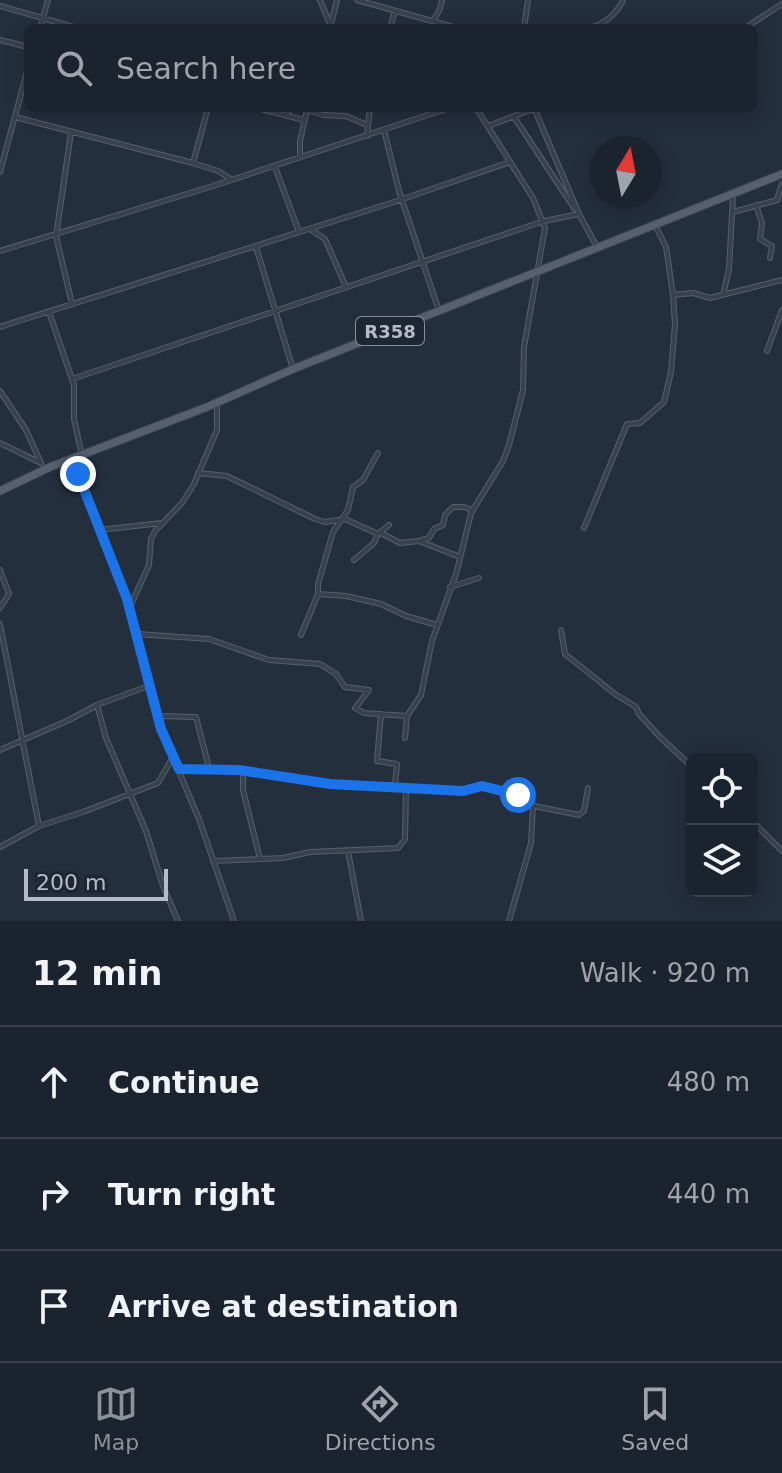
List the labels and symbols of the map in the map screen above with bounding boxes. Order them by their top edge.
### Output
north arrow [590,136,662,208]
road number: R358 [356,317,424,345]
route end [60,456,96,492]
route start [500,777,536,813]
scale bar [24,865,168,901]

